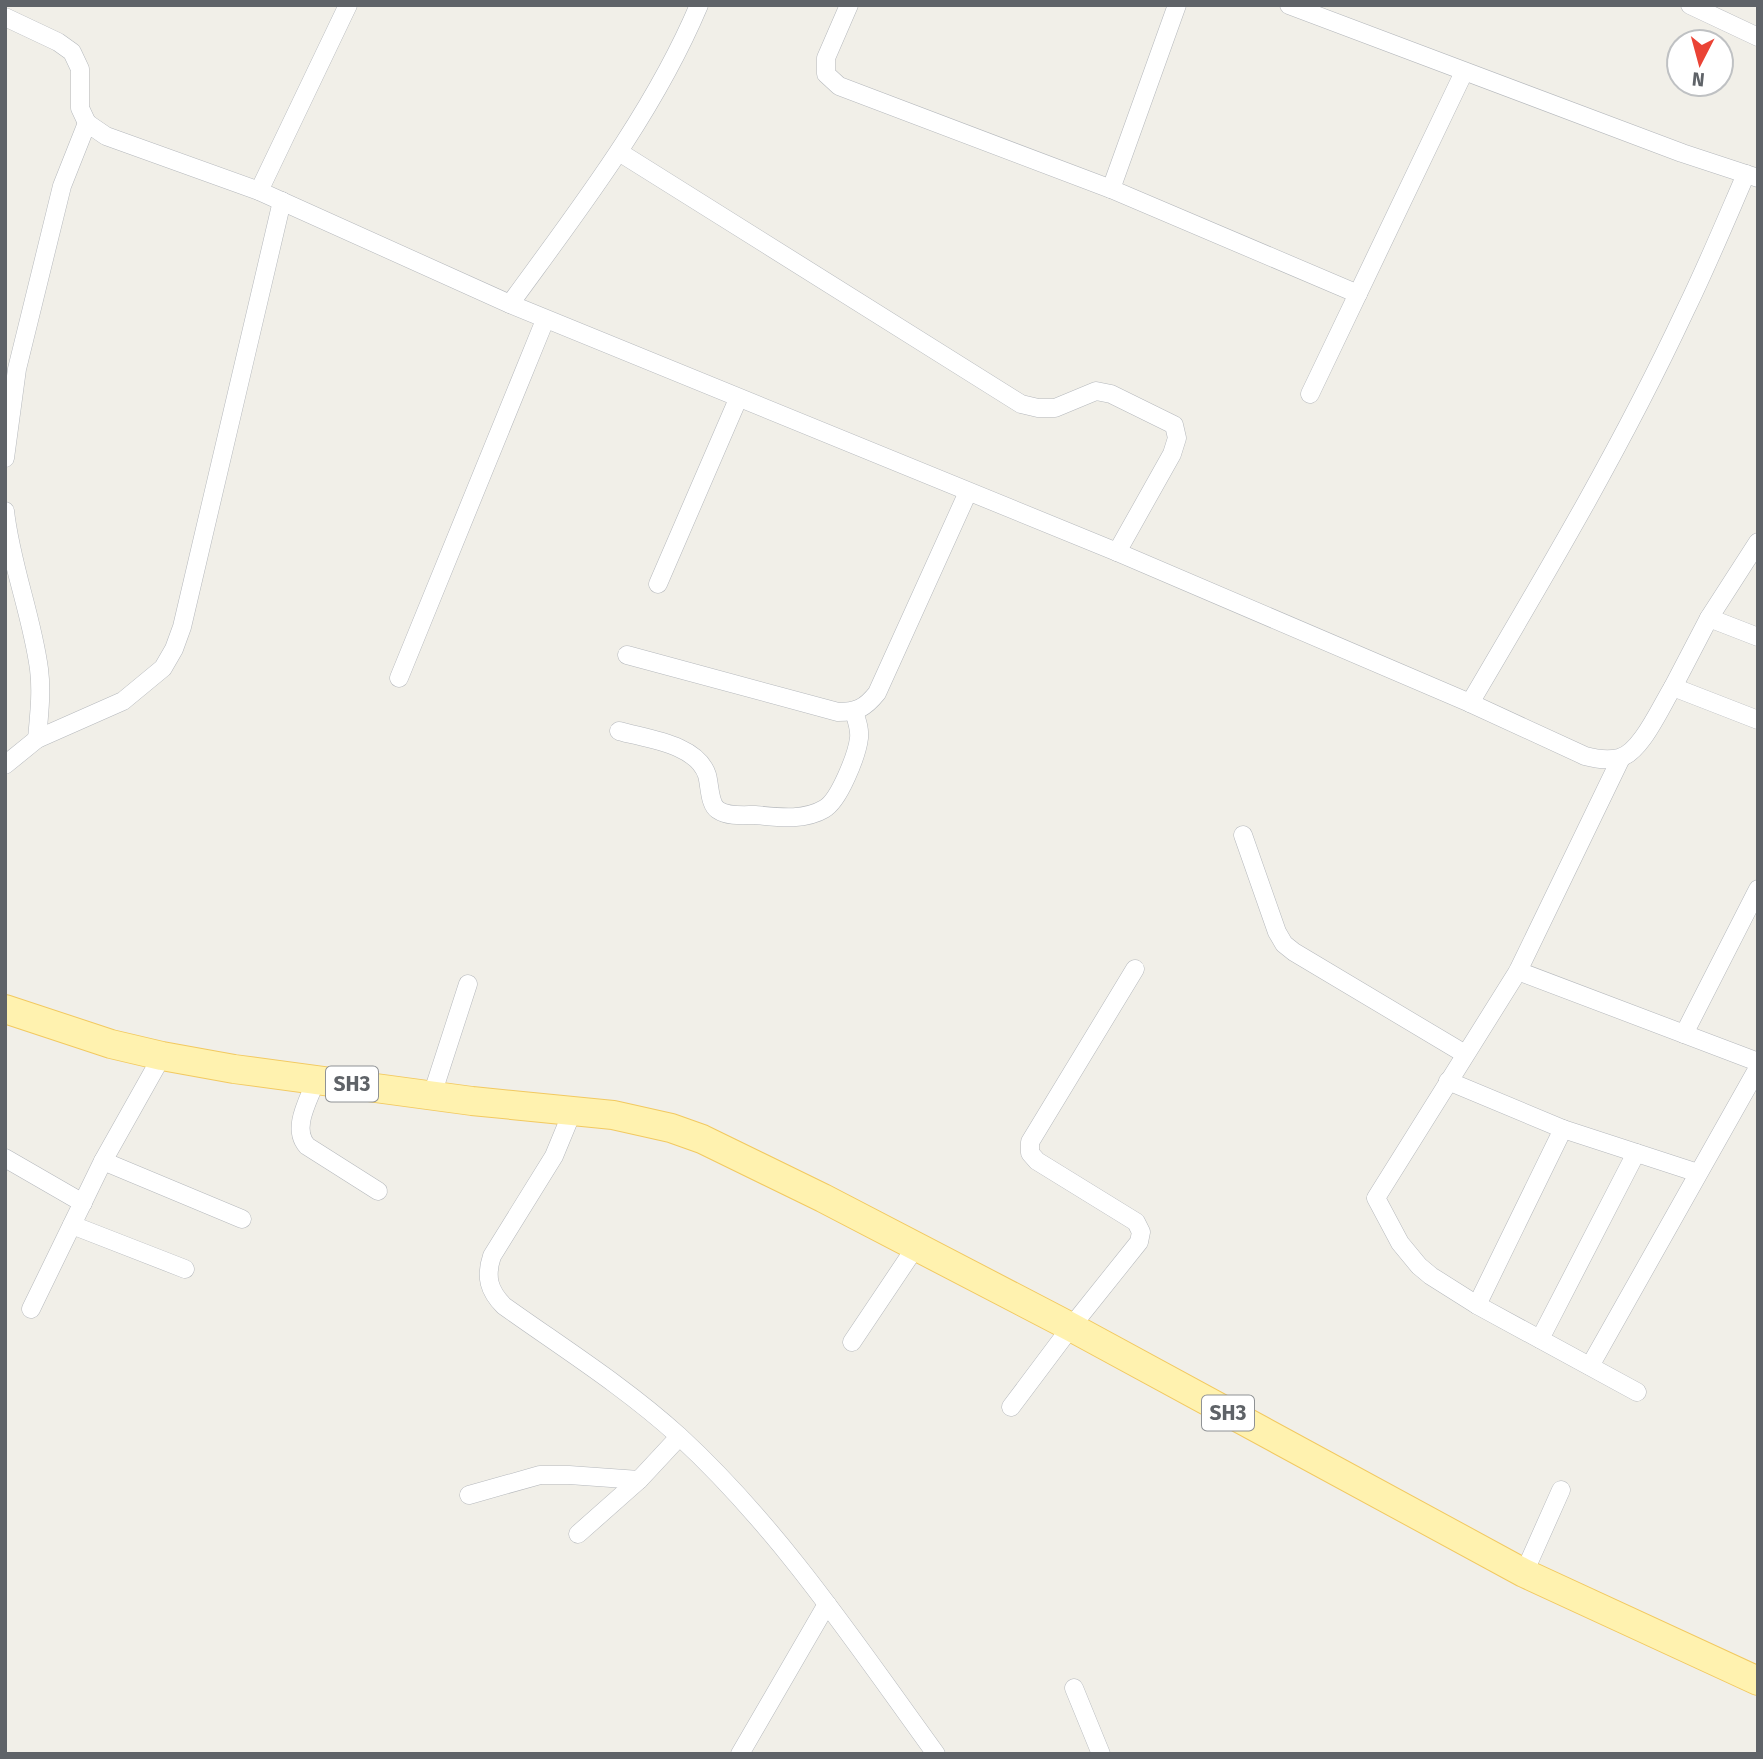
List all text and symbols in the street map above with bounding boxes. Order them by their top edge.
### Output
north arrow [1665,28,1735,98]
text: N [1691,67,1706,92]
road number: SH3 [326,1066,378,1102]
road number: SH3 [1202,1396,1254,1430]

